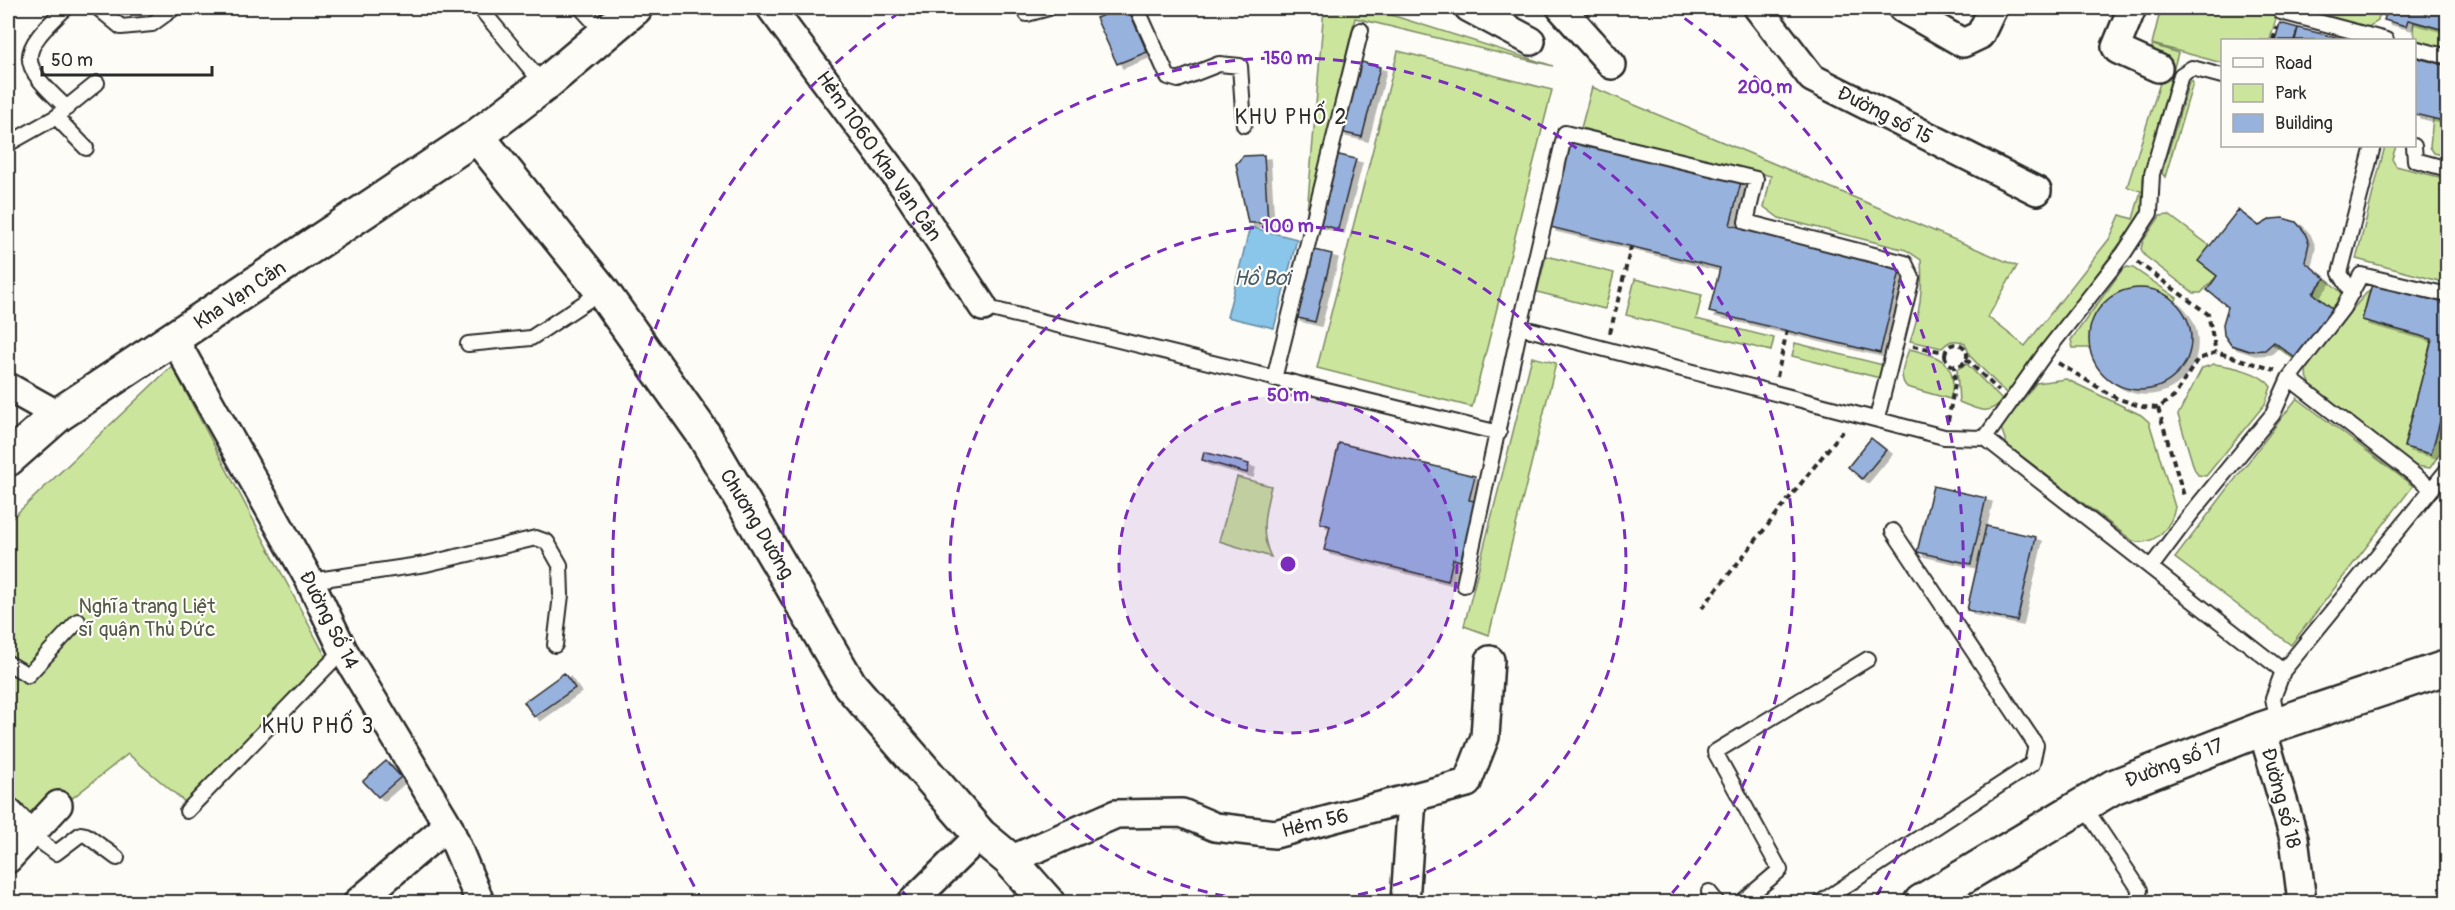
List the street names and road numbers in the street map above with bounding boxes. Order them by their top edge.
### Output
street label: Hẻm 1060 Kha Vạn Cân [811,66,947,246]
street label: Đường số 15 [1833,80,1937,150]
street label: Kha Vạn Cân [189,255,291,335]
street label: Chương Dương [714,464,800,584]
street label: Đường Số 14 [294,567,365,674]
street label: Đường số 17 [2121,733,2227,793]
street label: Đường số 18 [2256,745,2306,851]
street label: Hẻm 56 [1279,803,1351,843]

